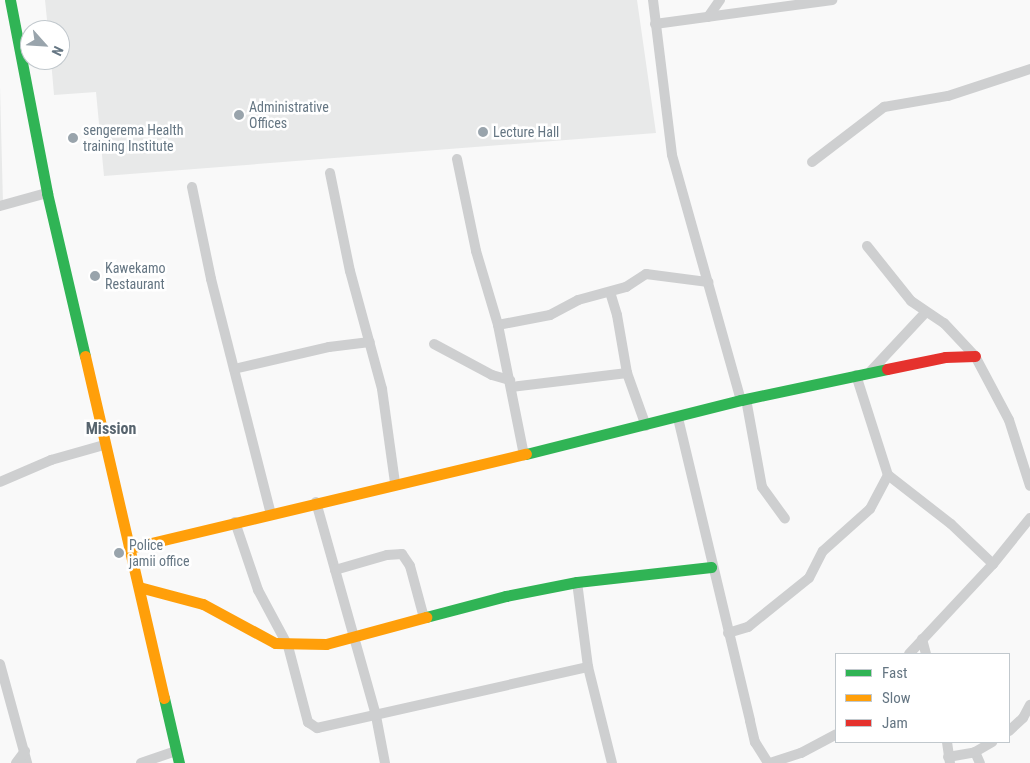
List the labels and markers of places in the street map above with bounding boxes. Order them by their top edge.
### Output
place label: Administrative Offices [249,99,329,132]
marker: Administrative Offices [233,109,245,121]
place label: sengerema Health training Institute [83,122,183,154]
place label: Lecture Hall [493,124,559,140]
marker: Lecture Hall [477,126,489,138]
marker: sengerema Health training Institute [67,132,79,144]
place label: Kawekamo Restaurant [105,260,166,292]
marker: Kawekamo Restaurant [89,270,101,282]
place label: Police jamii office [129,537,190,570]
marker: Police jamii office [113,547,125,559]

